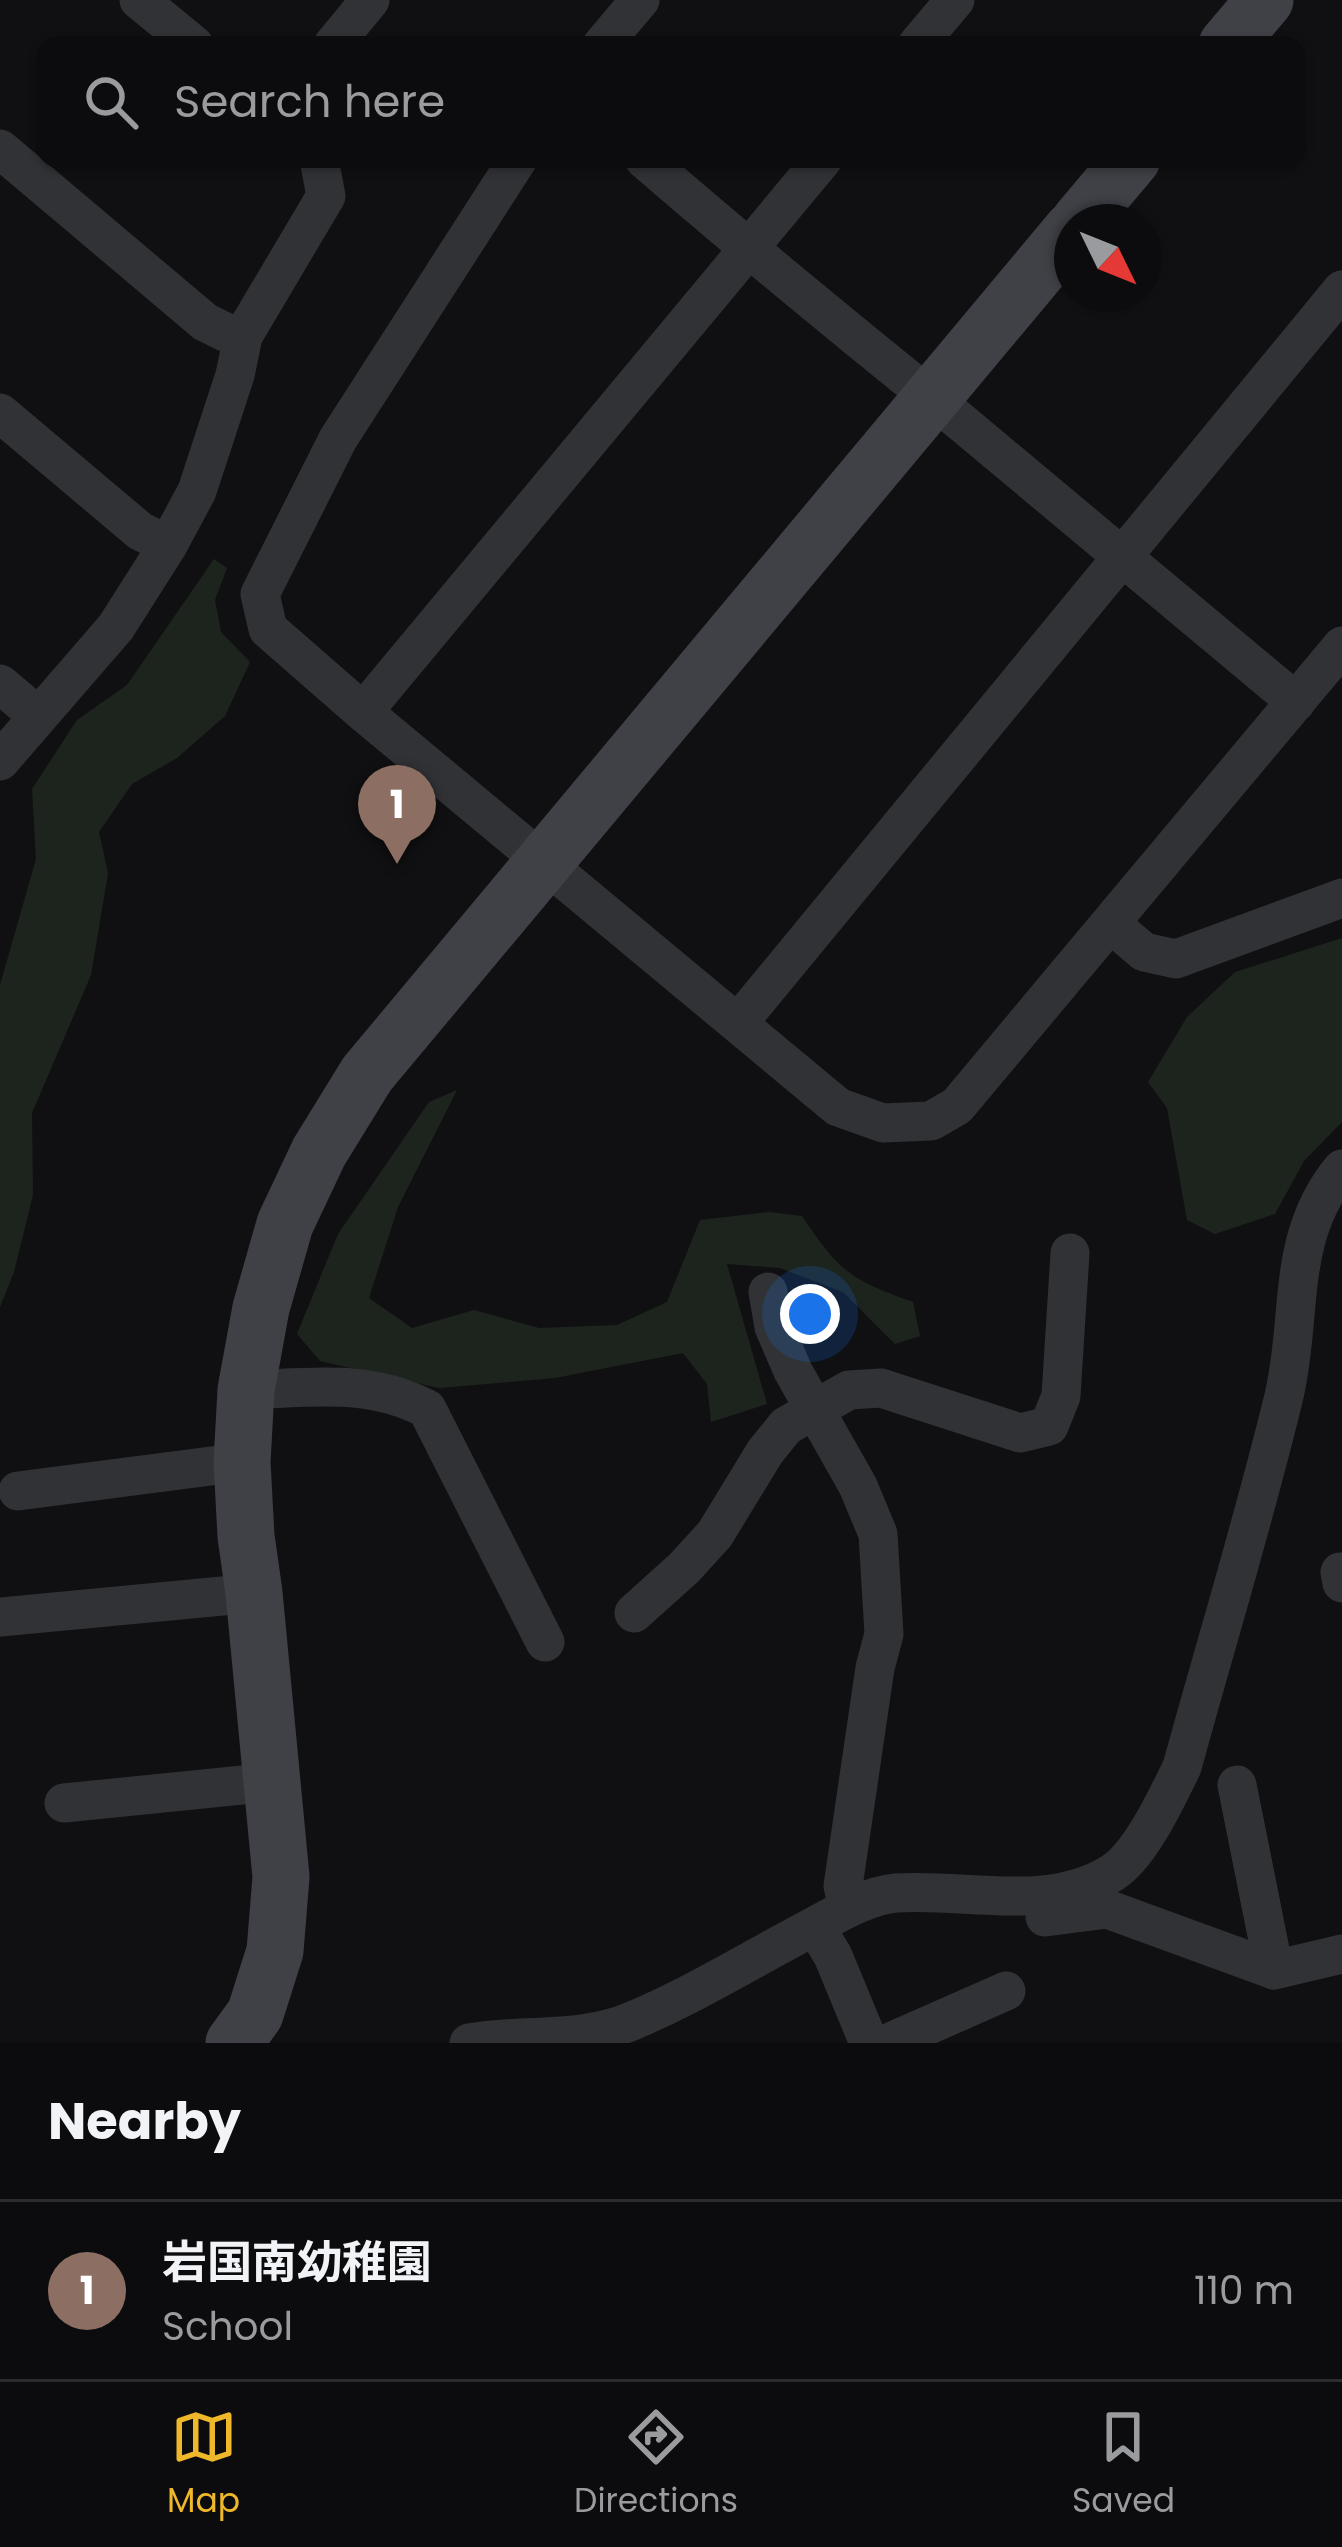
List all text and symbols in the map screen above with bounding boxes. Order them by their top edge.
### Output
search box [36,36,1306,168]
icon: search [78,69,144,135]
text: Search here [174,70,445,133]
north arrow [1054,204,1162,312]
pin: 1 [358,765,436,864]
your location [780,1284,840,1344]
text: Nearby [48,2085,241,2157]
text: 岩国南幼稚園 [162,2231,432,2294]
text: 1 [80,2263,94,2318]
text: 110 m [1194,2263,1294,2318]
text: School [162,2299,293,2354]
tab: Map [167,2404,240,2526]
tab: Directions [574,2404,738,2526]
tab: Saved [1072,2404,1175,2526]

